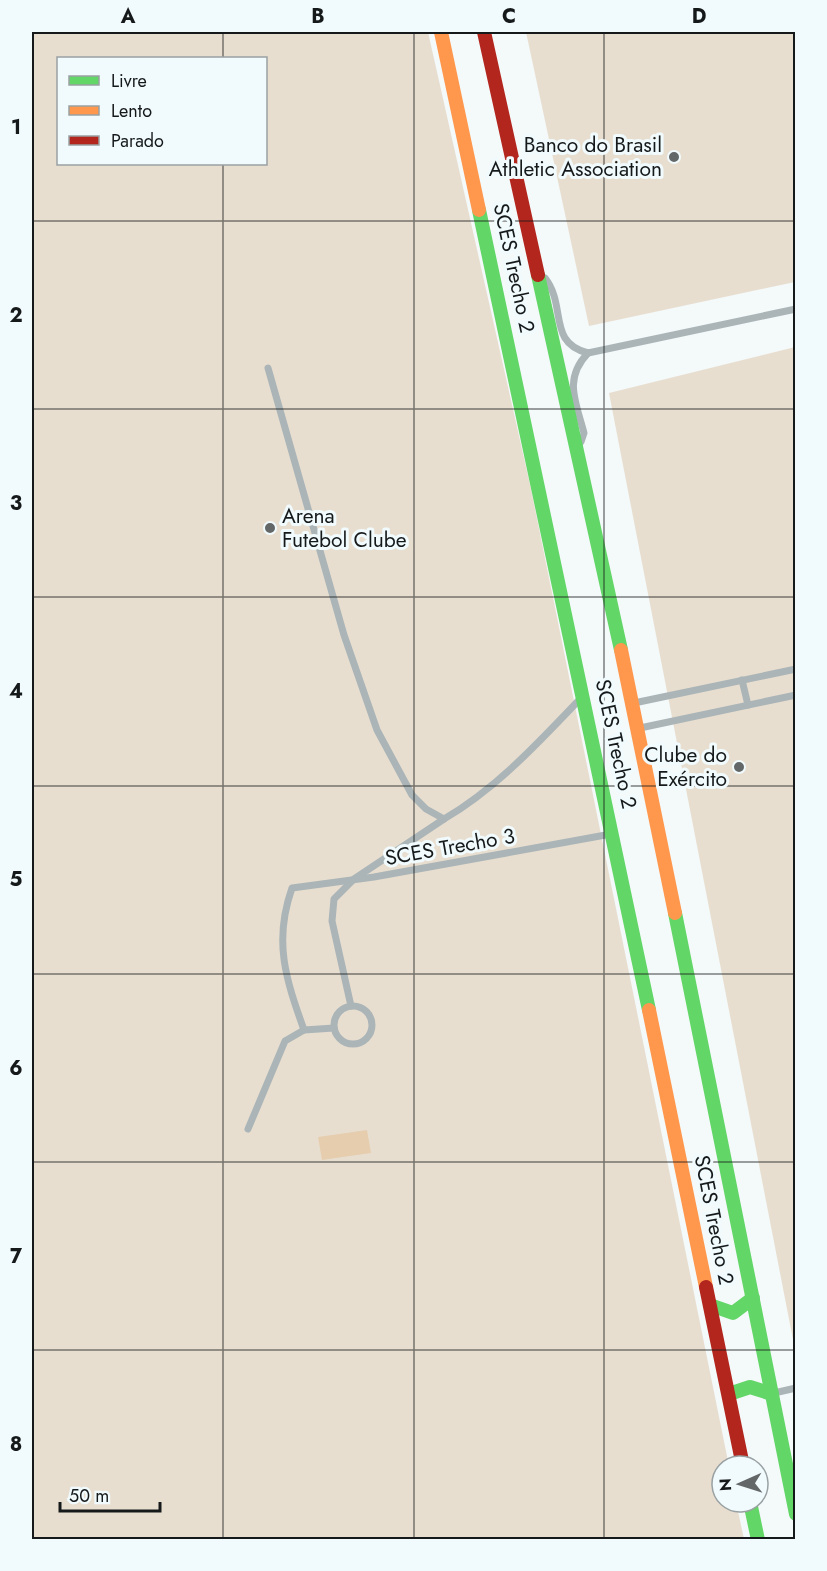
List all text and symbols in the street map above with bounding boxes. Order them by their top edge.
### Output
text: A [120,2,136,31]
text: B [311,2,325,31]
text: C [502,2,516,31]
text: D [692,2,706,31]
legend [57,57,267,165]
text: Livre [111,68,147,94]
text: Lento [111,98,152,124]
text: 1 [11,113,21,142]
text: Parado [111,128,164,154]
place label: Banco do Brasil Athletic Association [489,130,662,184]
marker: Banco do Brasil Athletic Association [667,150,681,164]
street label: SCES Trecho 2 [486,200,542,336]
text: 2 [9,301,23,330]
text: 3 [10,489,22,518]
place label: Arena Futebol Clube [282,501,407,555]
marker: Arena Futebol Clube [263,521,277,535]
street label: SCES Trecho 2 [588,676,644,812]
text: 4 [9,677,23,706]
place label: Clube do Exército [644,740,727,794]
marker: Clube do Exército [732,760,746,774]
street label: SCES Trecho 3 [383,821,517,873]
text: 5 [10,865,23,894]
text: 6 [9,1054,23,1083]
street label: SCES Trecho 2 [687,1152,741,1288]
text: 7 [10,1242,23,1271]
text: 8 [10,1430,22,1459]
north arrow [710,1454,770,1514]
scale bar [60,1475,160,1513]
text: N [714,1478,737,1492]
text: 50 m [69,1483,109,1509]

